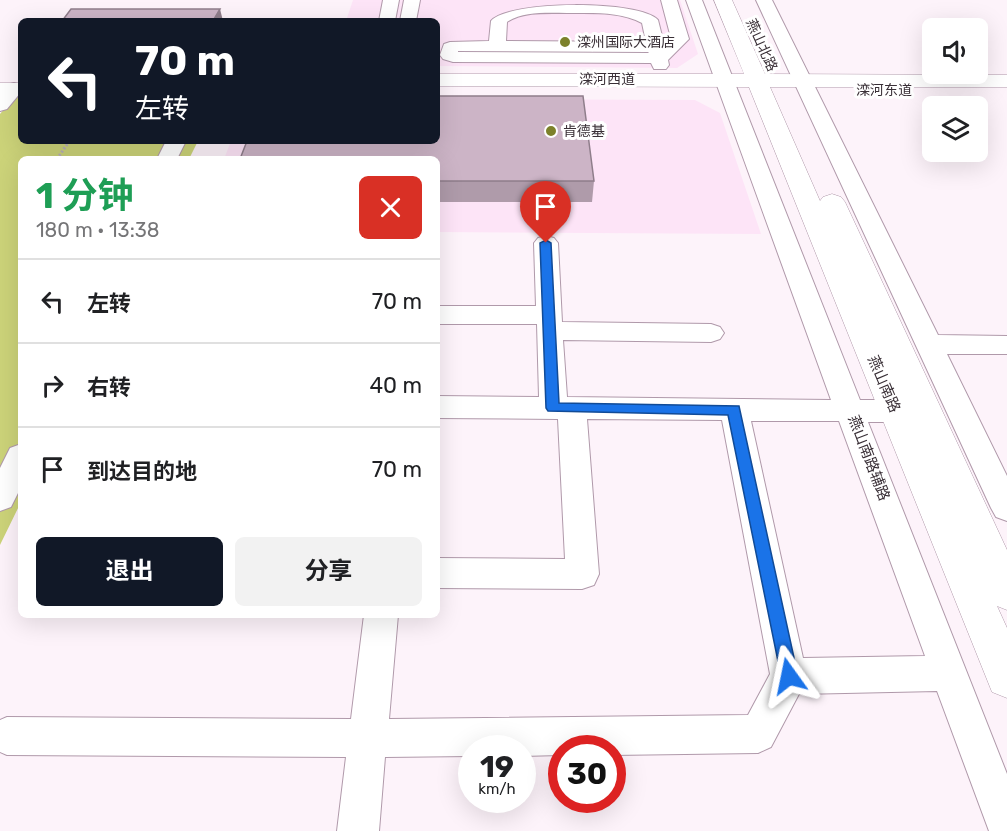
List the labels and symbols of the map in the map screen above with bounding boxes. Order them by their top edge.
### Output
street label: 燕山北路 [742,16,781,74]
place label: 滦州国际大酒店 [577,34,675,51]
marker: 滦州国际大酒店 [558,35,572,49]
street label: 滦河西道 [579,71,635,88]
street label: 滦河东道 [856,82,912,99]
place label: 肯德基 [563,123,605,140]
marker: 肯德基 [544,124,558,138]
pin [520,181,571,243]
street label: 燕山南路 [864,353,904,415]
street label: 燕山南路辅路 [844,413,894,503]
position arrow [757,644,821,708]
speed limit sign: 30 [548,735,626,813]

